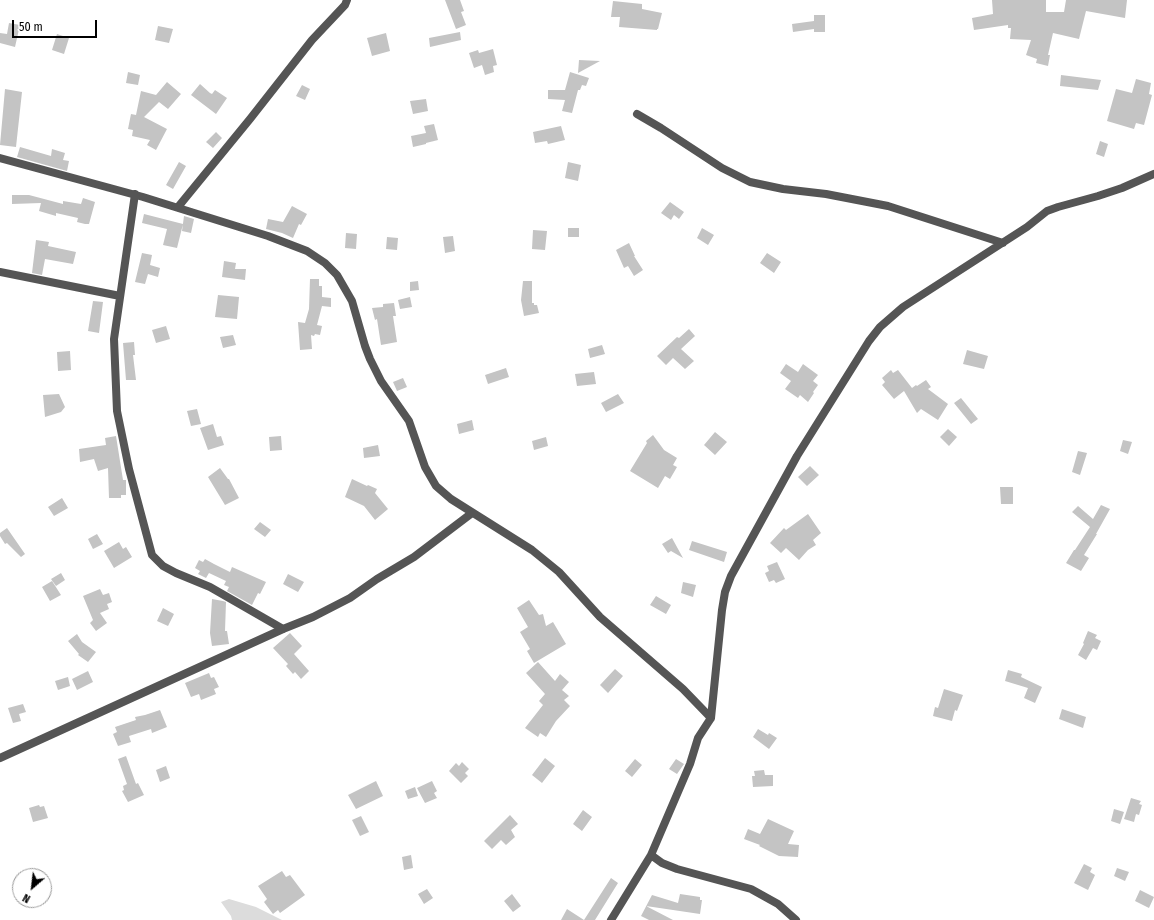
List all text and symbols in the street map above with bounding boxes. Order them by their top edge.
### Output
scale bar [14,12,99,38]
text: 50 m [19,20,43,34]
north arrow [12,868,52,908]
text: N [21,891,33,905]

